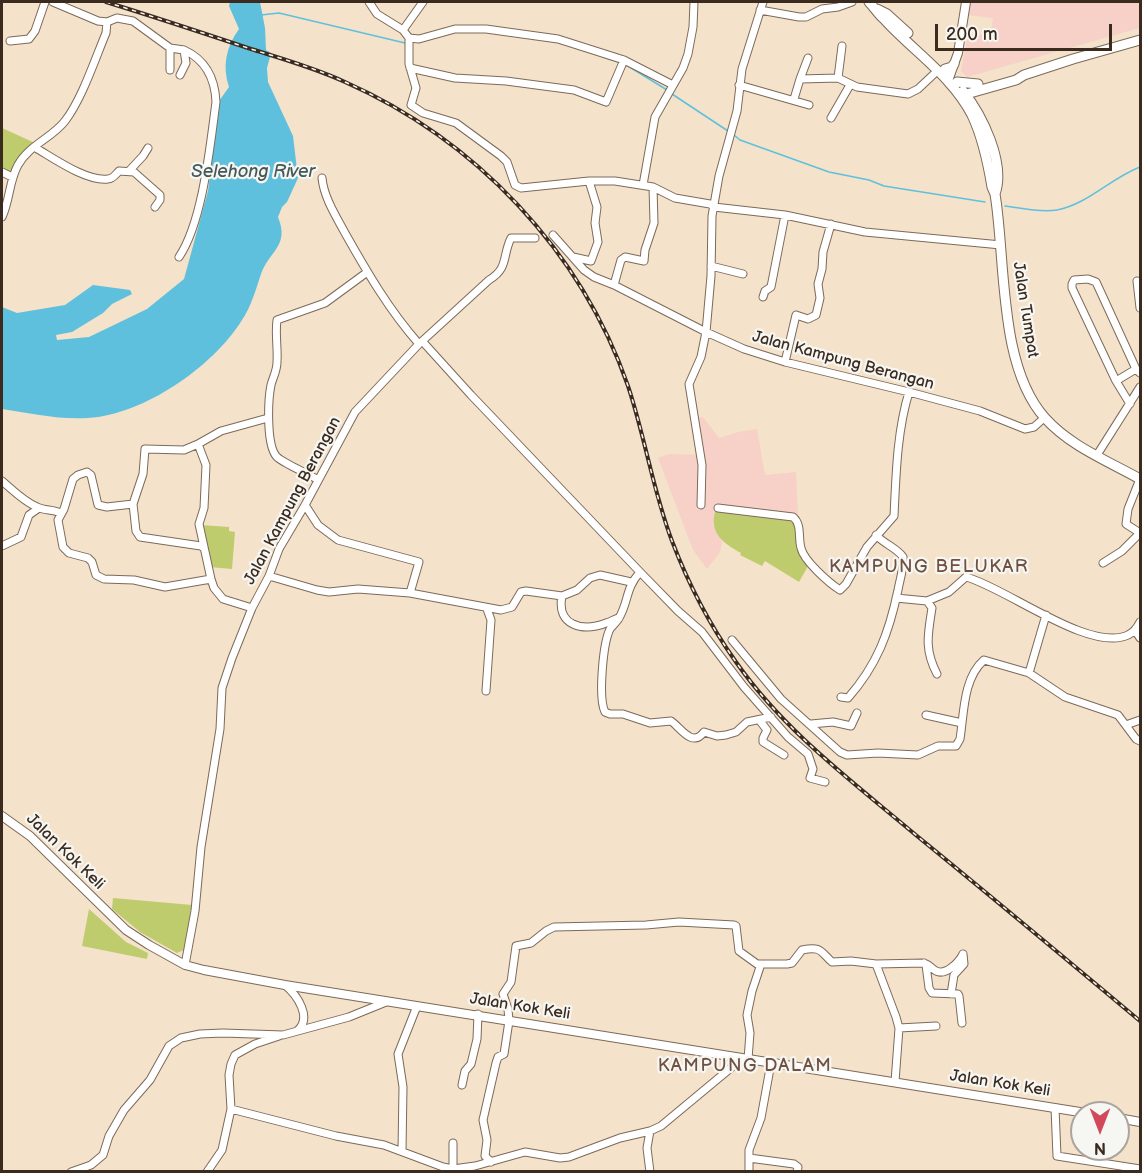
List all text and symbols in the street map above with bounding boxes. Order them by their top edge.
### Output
scale bar [938,12,1115,50]
text: 200 m [946,24,998,45]
water label: Selehong River [191,161,315,183]
street label: Jalan Tumpat [1008,261,1042,359]
street label: Jalan Kampung Berangan [750,327,936,395]
street label: Jalan Kampung Berangan [241,414,345,588]
district label: KAMPUNG BELUKAR [829,556,1029,578]
street label: Jalan Kok Keli [22,810,108,894]
street label: Jalan Kok Keli [468,990,572,1024]
district label: KAMPUNG DALAM [658,1055,832,1077]
street label: Jalan Kok Keli [948,1067,1052,1101]
north arrow [1070,1101,1130,1161]
text: N [1094,1138,1106,1157]

